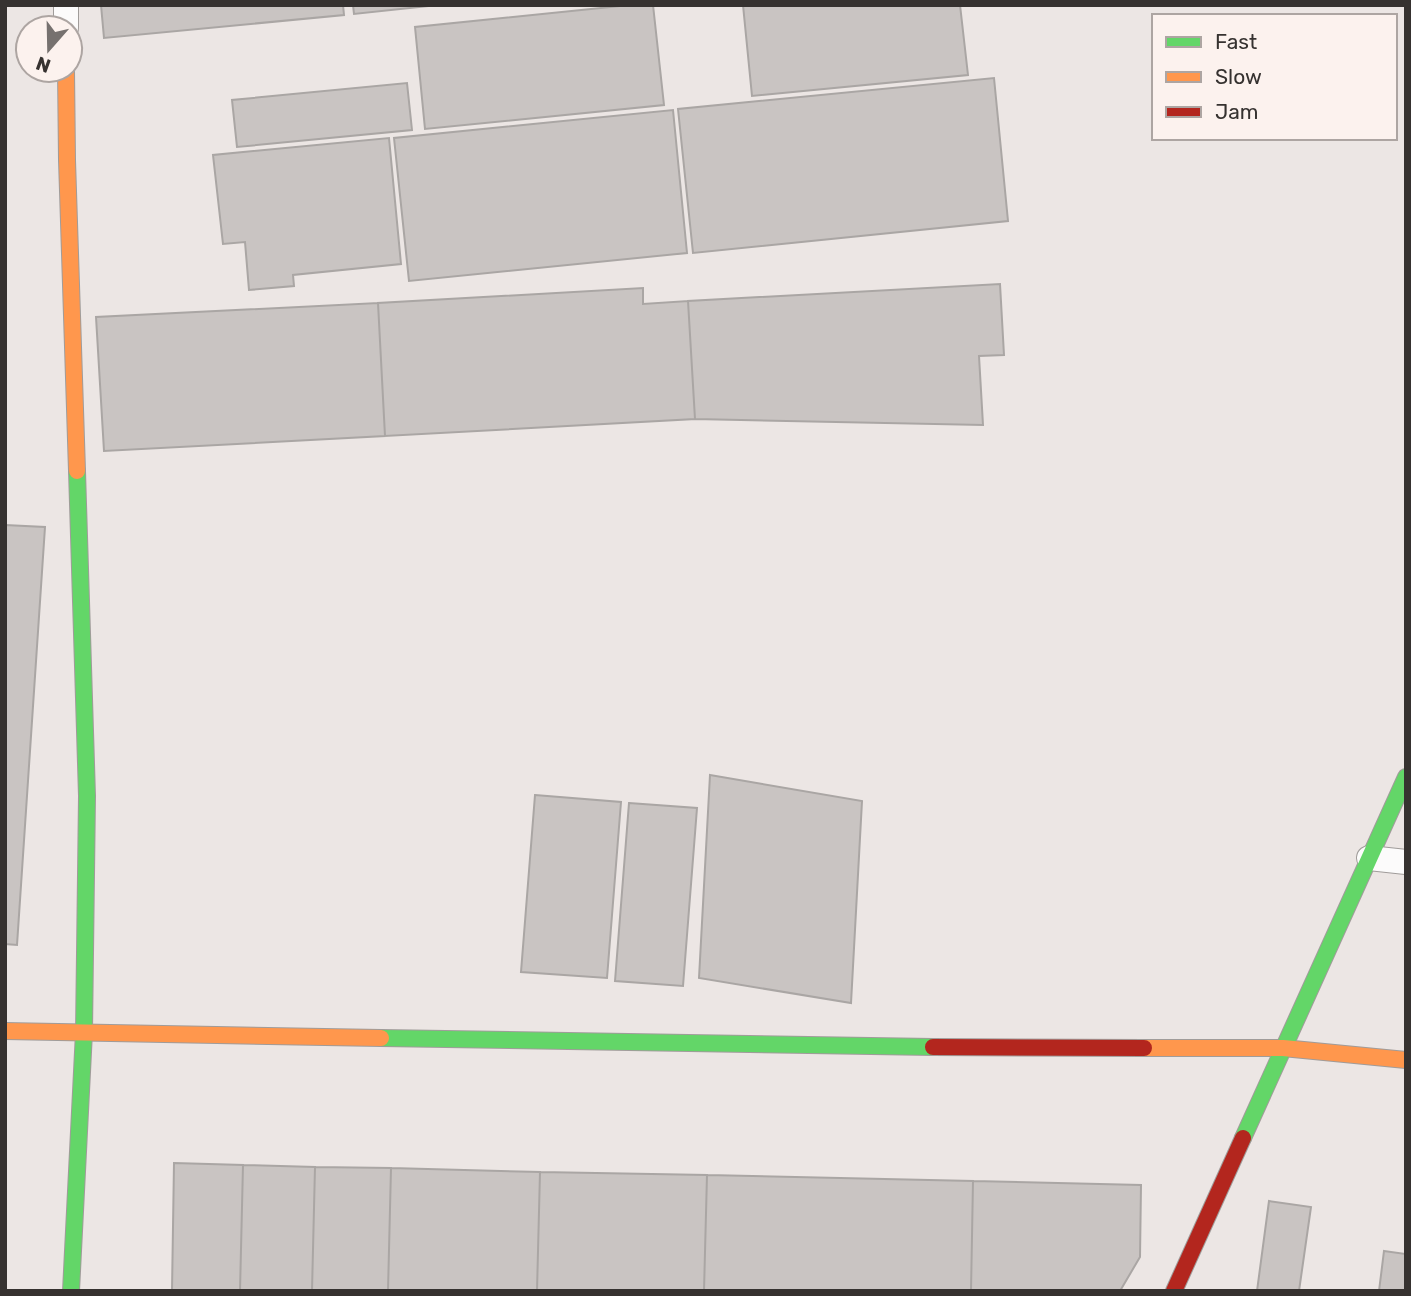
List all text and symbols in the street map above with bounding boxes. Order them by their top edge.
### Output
north arrow [14,14,84,84]
legend [1152,14,1397,140]
text: Fast [1215,29,1257,54]
text: N [33,51,54,78]
text: Slow [1215,64,1262,89]
text: Jam [1215,99,1259,124]

